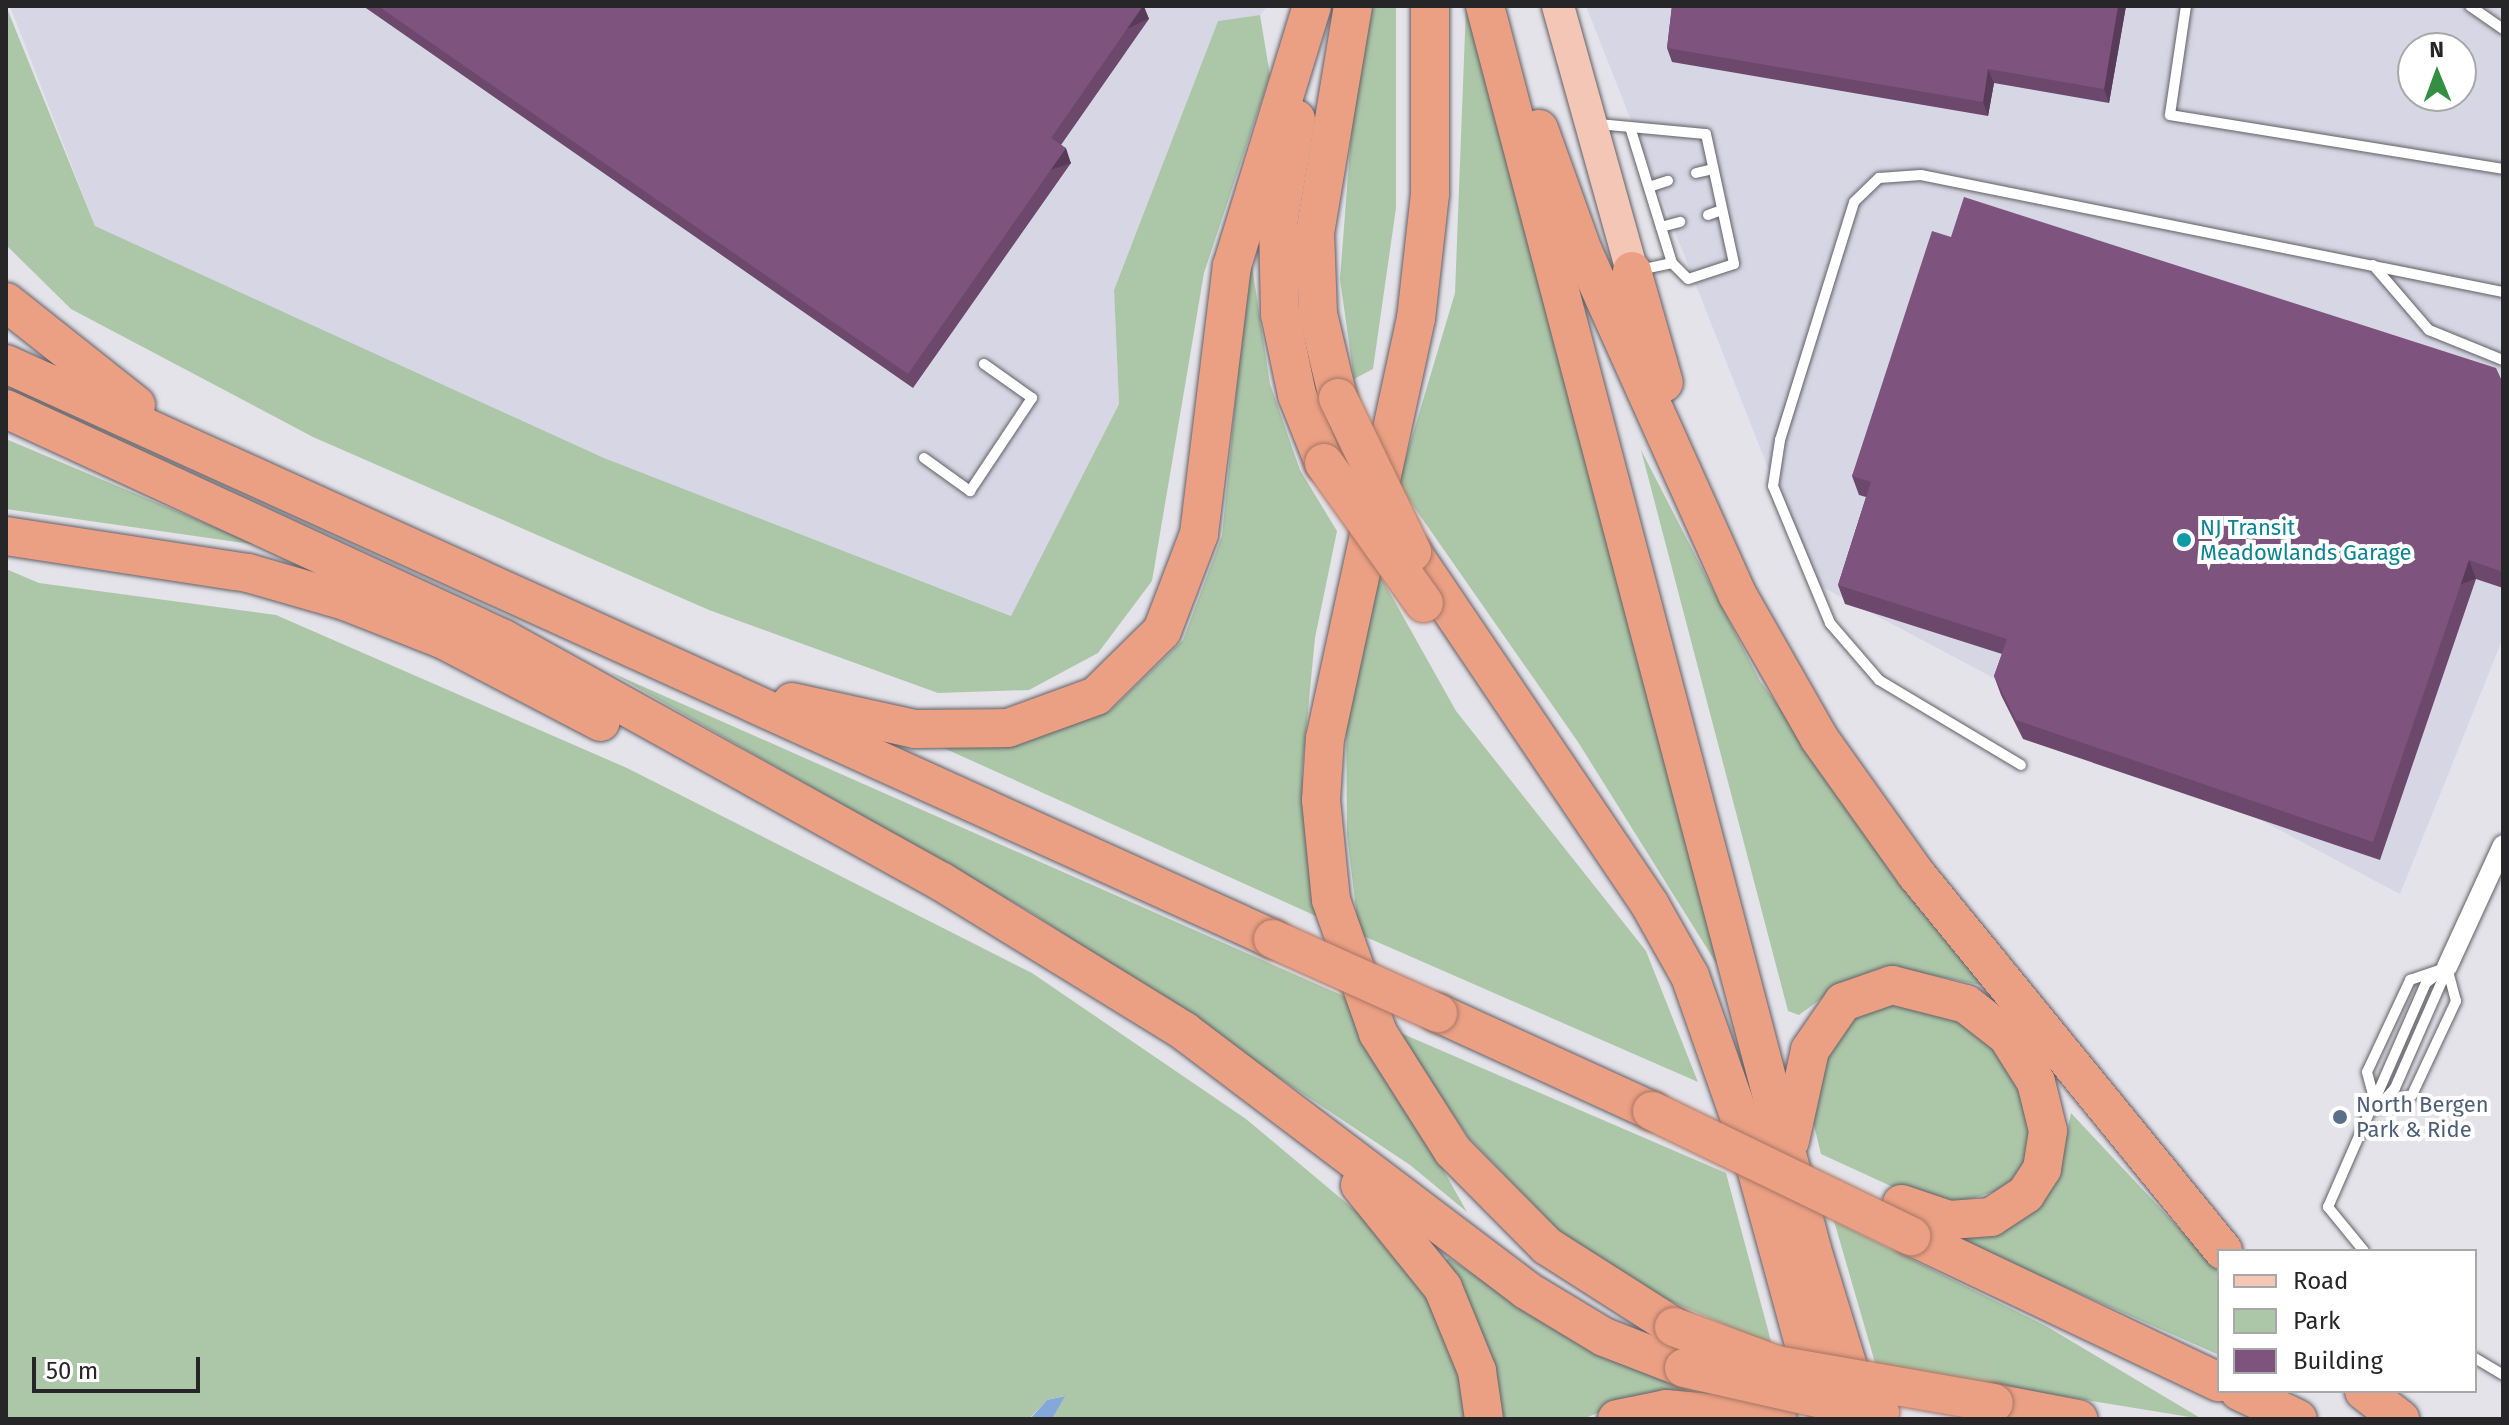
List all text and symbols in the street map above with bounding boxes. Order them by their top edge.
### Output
north arrow [2397,32,2477,112]
text: N [2429,36,2444,63]
place label: NJ Transit Meadowlands Garage [2200,514,2411,566]
marker: NJ Transit Meadowlands Garage [2175,531,2193,549]
place label: North Bergen Park & Ride [2356,1091,2489,1142]
marker: North Bergen Park & Ride [2331,1108,2349,1126]
legend [2217,1249,2477,1393]
text: Road [2293,1267,2348,1295]
text: Park [2293,1307,2340,1335]
scale bar [36,1341,204,1391]
text: Building [2293,1347,2383,1375]
text: 50 m [46,1357,98,1385]

